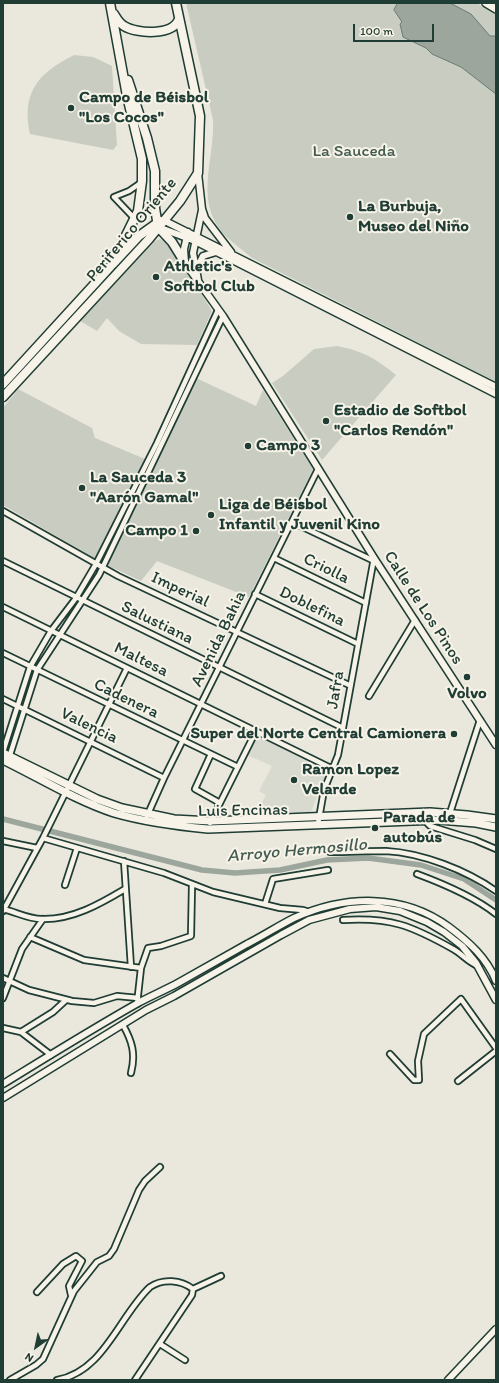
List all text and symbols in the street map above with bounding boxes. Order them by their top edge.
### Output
scale bar [355,16,436,42]
text: 100 m [360,24,393,38]
place label: Campo de Béisbol "Los Cocos" [79,88,208,128]
marker: Campo de Béisbol "Los Cocos" [66,103,76,113]
park label: La Sauceda [312,142,396,162]
street label: Periferico Oriente [83,174,181,286]
place label: La Burbuja, Museo del Niño [358,197,469,237]
marker: La Burbuja, Museo del Niño [345,212,355,222]
place label: Athletic's Softbol Club [164,257,255,297]
marker: Athletic's Softbol Club [151,272,161,282]
place label: Estadio de Softbol "Carlos Rendón" [334,401,466,441]
marker: Estadio de Softbol "Carlos Rendón" [321,416,331,426]
place label: Campo 3 [256,436,320,456]
marker: Campo 3 [243,441,253,451]
place label: La Sauceda 3 "Aarón Gamal" [90,468,199,508]
marker: La Sauceda 3 "Aarón Gamal" [77,483,87,493]
place label: Liga de Béisbol Infantil y Juvenil Kino [219,495,380,535]
marker: Liga de Béisbol Infantil y Juvenil Kino [206,510,216,520]
place label: Campo 1 [125,521,188,541]
marker: Campo 1 [191,526,201,536]
street label: Calle de Los Pinos [379,547,467,669]
street label: Criolla [300,549,352,589]
street label: Imperial [148,568,212,612]
street label: Doblefina [276,582,348,632]
street label: Avenida Bahia [187,588,251,690]
street label: Salustiana [118,597,196,649]
street label: Maltesa [110,638,172,682]
street label: Jafra [323,670,349,710]
marker: Volvo [462,672,472,682]
street label: Cadenera [90,674,162,724]
place label: Volvo [447,684,487,704]
street label: Valencia [57,703,121,749]
place label: Super del Norte Central Camionera [190,724,446,744]
marker: Super del Norte Central Camionera [449,729,459,739]
place label: Ramon Lopez Velarde [302,760,399,800]
marker: Ramon Lopez Velarde [289,775,299,785]
street label: Luis Encinas [198,800,288,822]
place label: Parada de autobús [383,808,455,848]
marker: Parada de autobús [370,823,380,833]
water label: Arroyo Hermosillo [226,834,368,868]
north arrow [16,1327,56,1367]
text: N [23,1350,36,1365]

